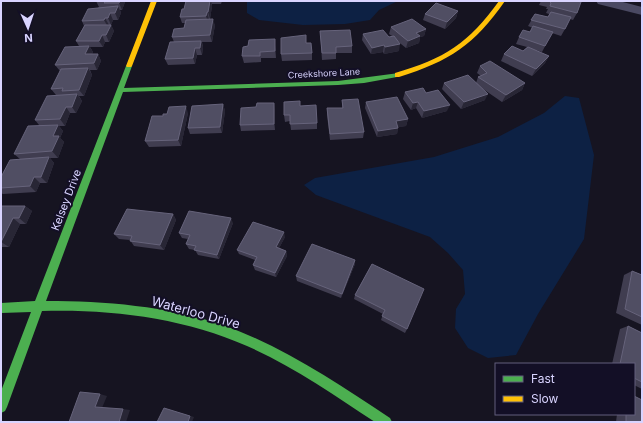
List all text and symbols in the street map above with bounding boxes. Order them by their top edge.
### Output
north arrow [8,8,48,48]
text: N [24,31,33,45]
street label: Creekshore Lane [288,66,360,80]
street label: Kelsey Drive [48,167,84,233]
street label: Waterloo Drive [150,293,242,331]
legend [495,363,635,415]
text: Fast [531,371,555,386]
text: Slow [531,391,559,406]

